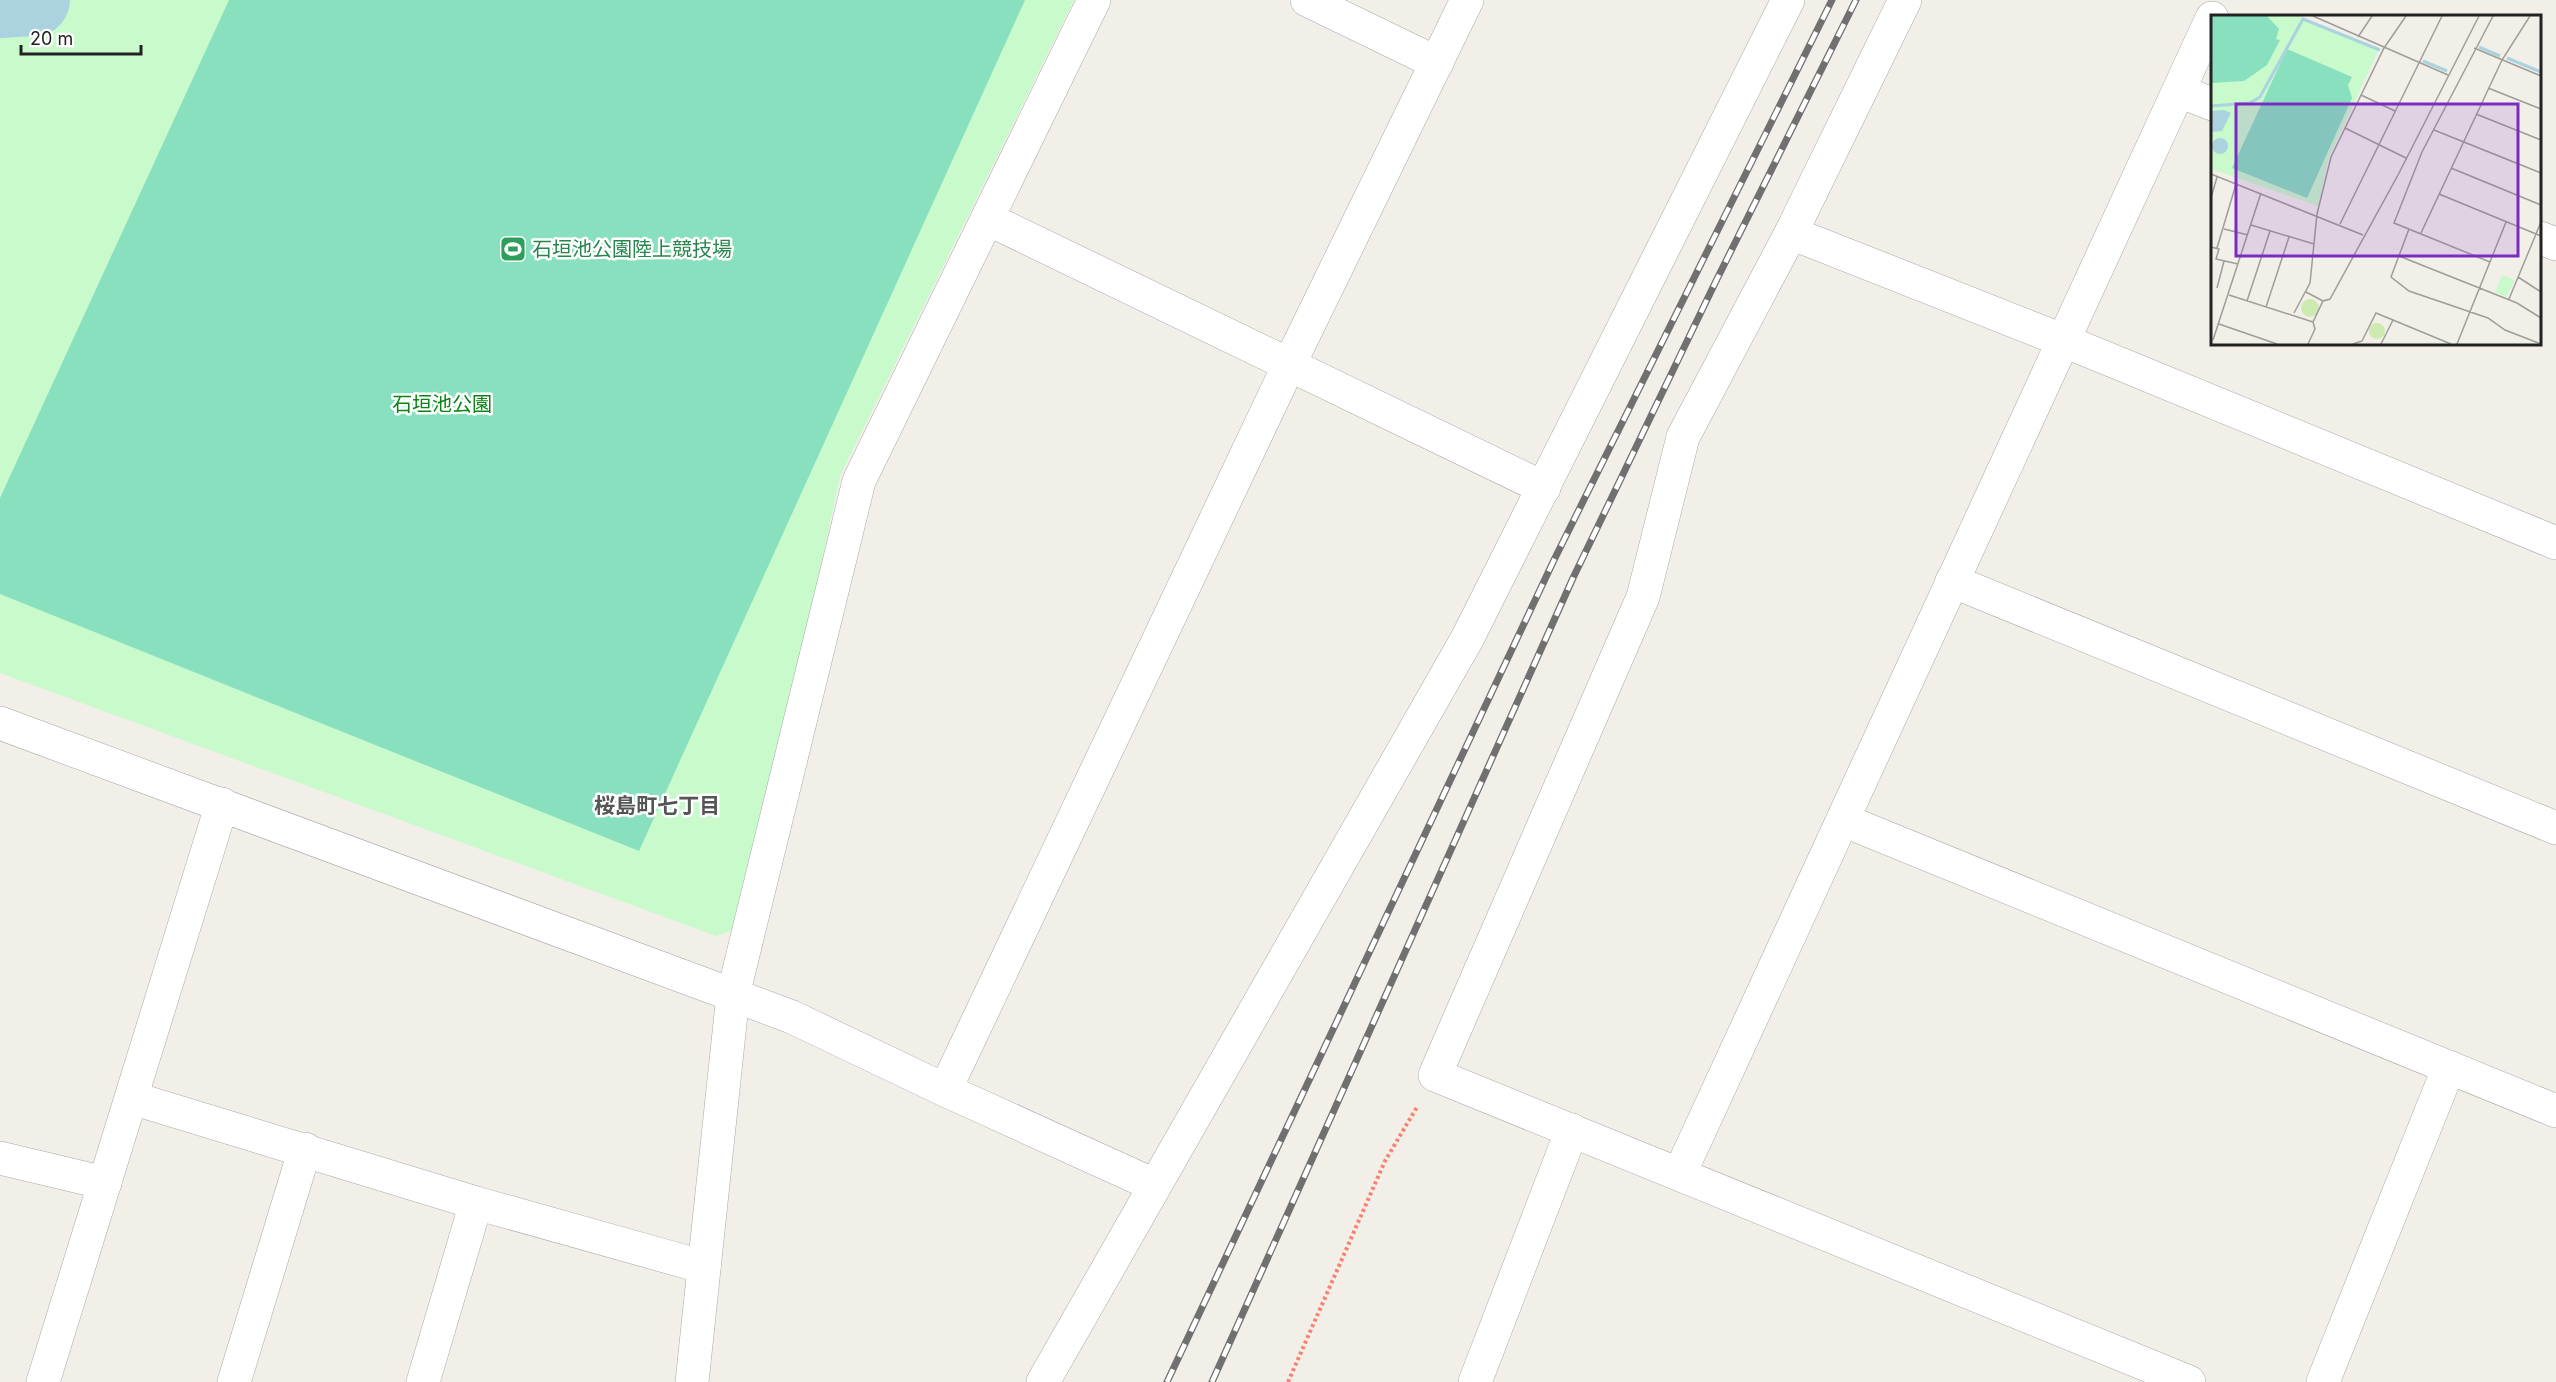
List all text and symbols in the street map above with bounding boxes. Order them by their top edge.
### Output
inset map [2211,15,2541,345]
scale bar [21,18,141,56]
text: 20 m [30,28,73,49]
sports icon: 石垣池公園陸上競技場 [498,234,528,264]
place label: 石垣池公園陸上競技場 [532,237,732,261]
park label: 石垣池公園 [392,392,492,416]
district label: 桜島町七丁目 [594,793,720,818]

